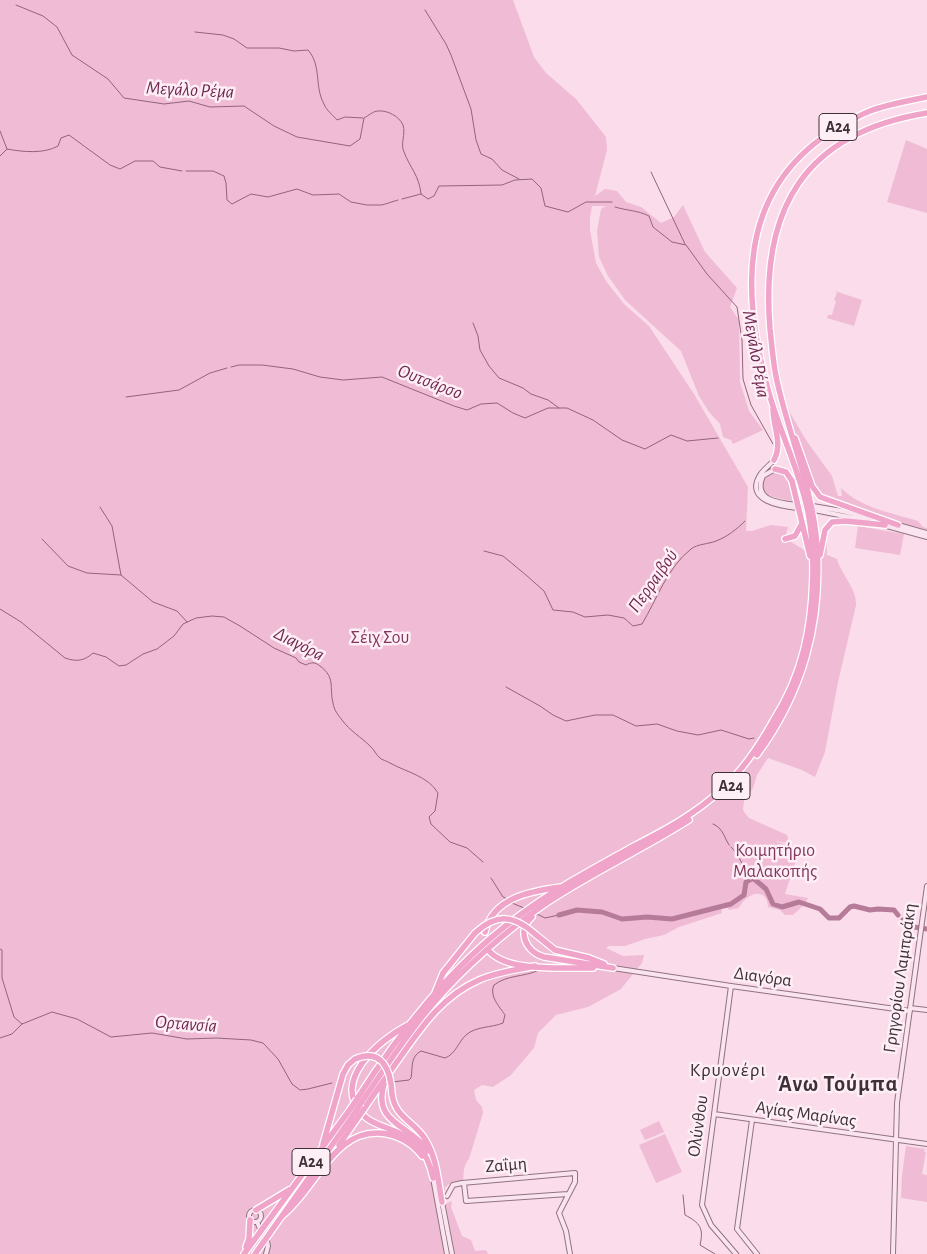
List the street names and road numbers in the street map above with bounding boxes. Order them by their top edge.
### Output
road number: Α24 [819,114,857,140]
road number: Α24 [712,772,750,799]
street label: Γρηγορίου Λαμπράκη [879,902,921,1054]
street label: Διαγόρα [733,962,793,992]
street label: Ολύνθου [683,1094,713,1158]
street label: Αγίας Μαρίνας [754,1096,858,1132]
road number: Α24 [292,1148,330,1176]
street label: Ζαΐμη [484,1152,528,1178]

